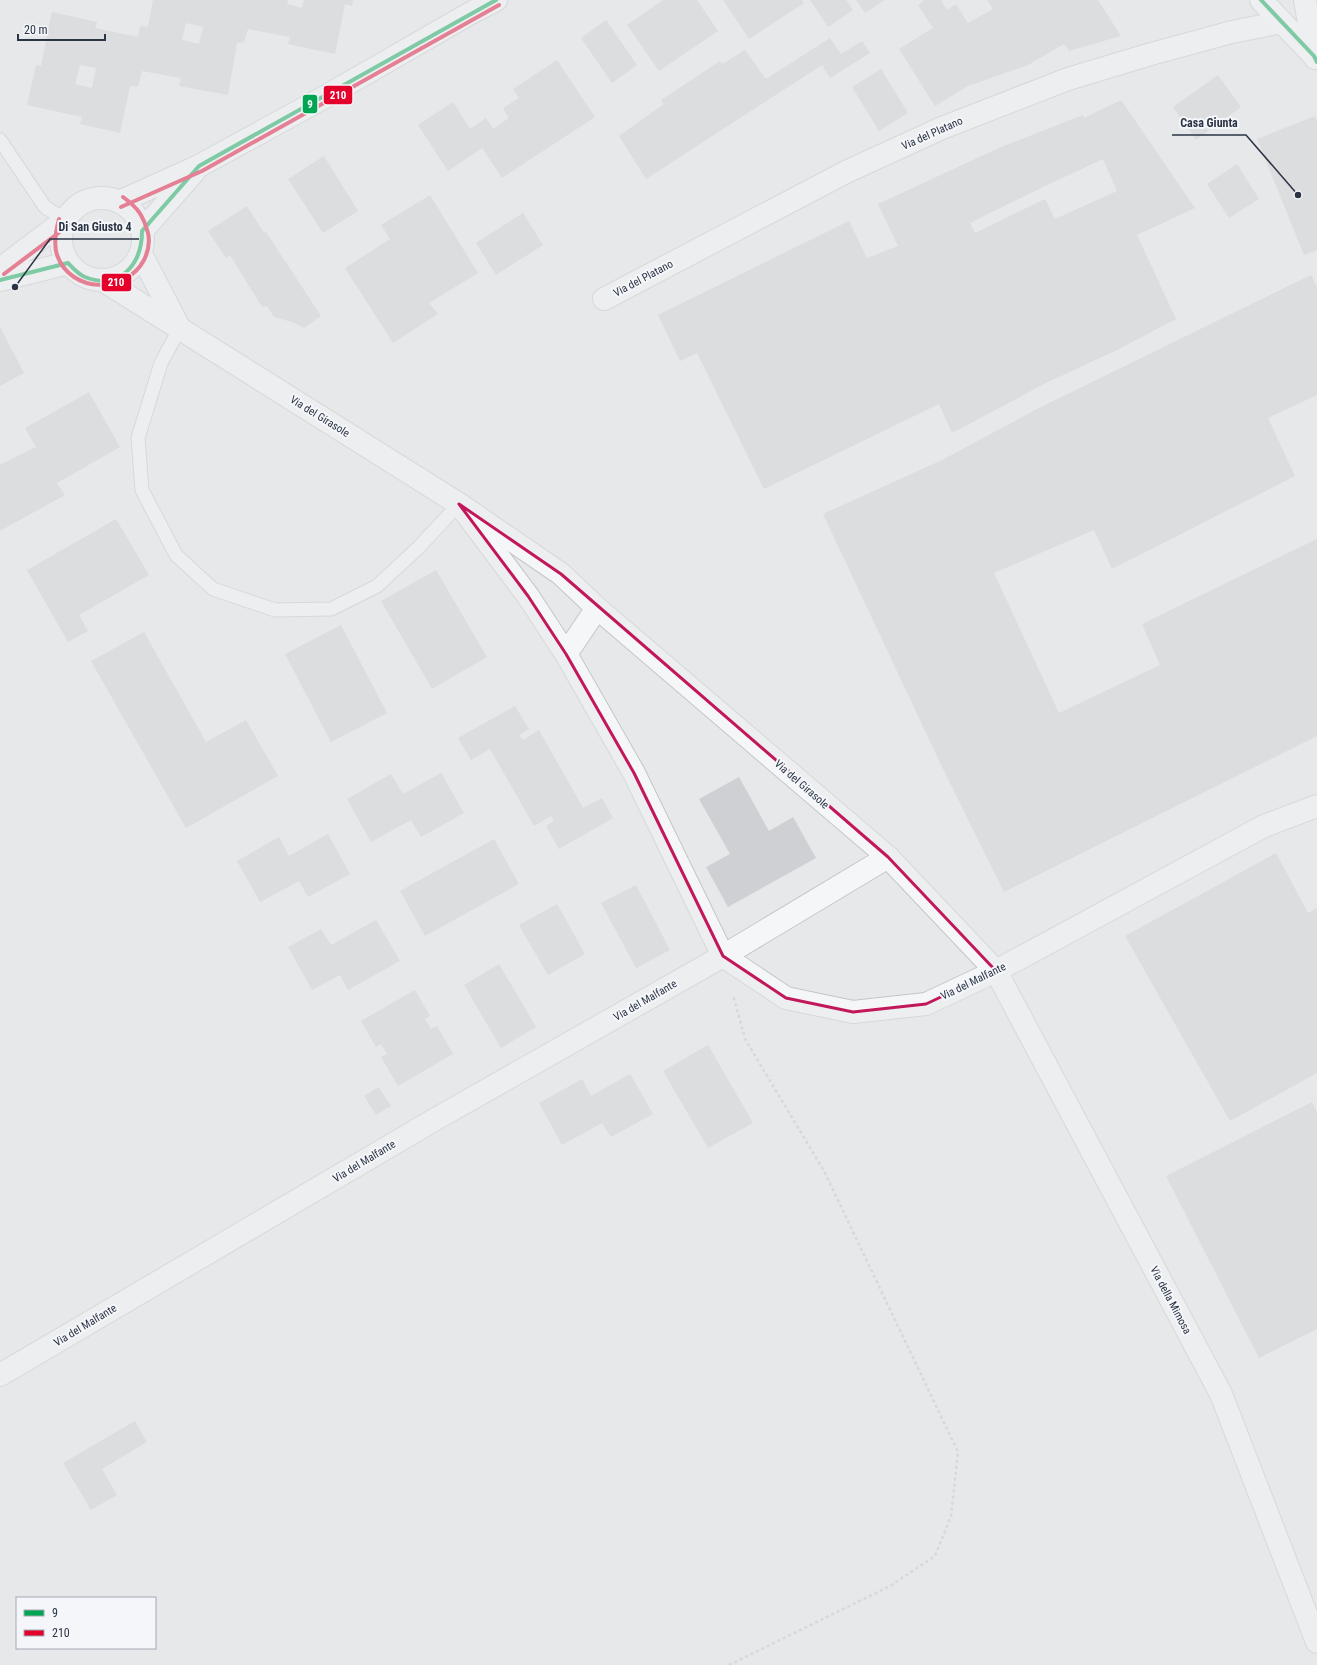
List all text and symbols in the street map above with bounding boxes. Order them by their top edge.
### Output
scale bar [18,16,105,42]
text: 20 m [24,23,48,37]
line badge: 210 [323,85,353,105]
text: 210 [330,89,347,102]
line badge: 9 [302,94,318,114]
text: 9 [307,98,313,111]
callout: Casa Giunta [1172,111,1246,135]
street label: Via del Platano [900,114,965,153]
text: Casa Giunta [1180,116,1238,130]
callout: Di San Giusto 4 [50,215,139,239]
text: Di San Giusto 4 [58,220,132,234]
street label: Via del Platano [611,257,676,300]
line badge: 210 [101,273,132,292]
text: 210 [108,276,125,289]
street label: Via del Girasole [288,393,352,440]
street label: Via del Girasole [772,757,832,812]
street label: Via del Malfante [939,960,1008,1003]
street label: Via del Malfante [611,977,679,1024]
street label: Via del Malfante [331,1138,398,1185]
street label: Via della Mimosa [1147,1264,1194,1336]
street label: Via del Malfante [52,1302,119,1349]
legend [16,1597,156,1649]
text: 9 [52,1606,58,1620]
text: 210 [52,1626,70,1640]

